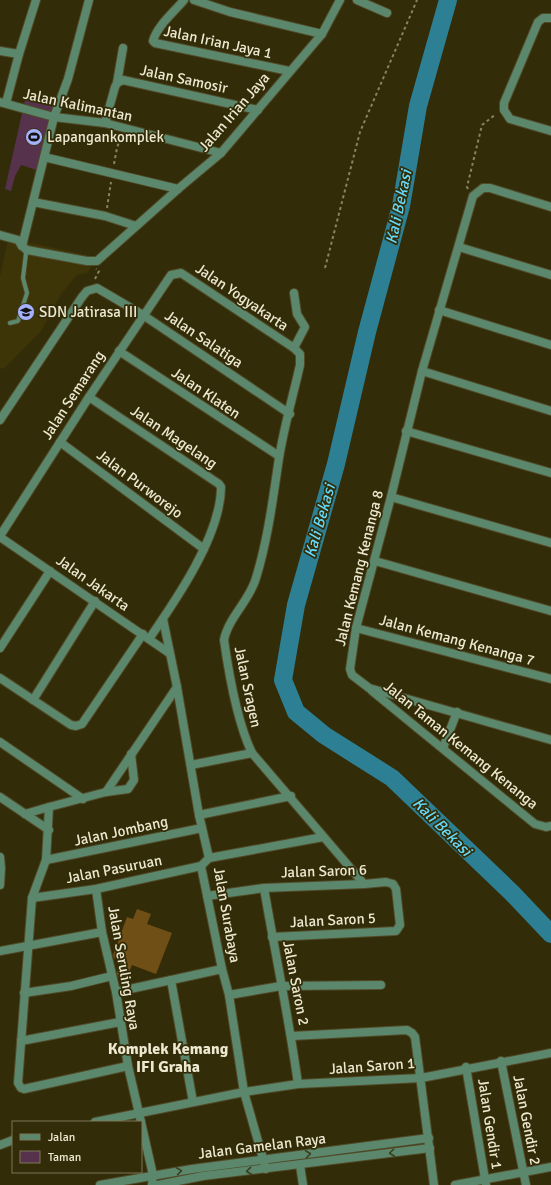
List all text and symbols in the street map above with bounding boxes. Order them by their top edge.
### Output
street label: Jalan Irian Jaya 1 [162,22,274,62]
street label: Jalan Samosir [138,61,230,97]
street label: Jalan Irian Jaya [195,69,273,155]
street label: Jalan Kalimantan [22,85,134,125]
sports icon: Lapangankomplek [24,127,44,147]
place label: Lapangankomplek [47,128,164,146]
water label: Kali Bekasi [381,166,417,246]
street label: Jalan Yogyakarta [192,259,292,335]
school or university icon: SDN Jatirasa III [16,302,36,322]
place label: SDN Jatirasa III [39,303,137,321]
street label: Jalan Salatiga [162,306,246,372]
street label: Jalan Semarang [38,347,108,443]
street label: Jalan Klaten [168,363,244,423]
street label: Jalan Magelang [127,401,221,473]
street label: Jalan Purworejo [93,446,187,522]
water label: Kali Bekasi [300,480,340,560]
street label: Jalan Kemang Kenanga 8 [331,488,387,648]
street label: Jalan Jakarta [53,551,133,615]
street label: Jalan Kemang Kenanga 7 [378,611,536,669]
street label: Jalan Sragen [231,645,265,729]
street label: Jalan Taman Kemang Kenanga [380,677,542,813]
water label: Kali Bekasi [408,793,477,862]
street label: Jalan Jombang [72,812,170,850]
street label: Jalan Pasuruan [64,851,164,887]
street label: Jalan Saron 6 [281,861,367,881]
street label: Jalan Surabaya [210,866,244,964]
street label: Jalan Seruling Raya [104,905,144,1031]
street label: Jalan Saron 5 [290,909,376,931]
street label: Jalan Saron 2 [279,939,313,1027]
district label: Komplek Kemang IFI Graha [108,1039,229,1077]
street label: Jalan Saron 1 [328,1054,416,1078]
street label: Jalan Gendir 2 [509,1073,545,1167]
street label: Jalan Gendir 1 [474,1077,506,1171]
legend [12,1121,142,1173]
street label: Jalan Gamelan Raya [197,1129,327,1163]
text: Jalan [48,1130,75,1145]
one-way arrow [389,1148,395,1157]
text: Taman [48,1150,81,1165]
one-way arrow [305,1150,311,1159]
one-way arrow [246,1166,252,1175]
one-way arrow [176,1167,183,1176]

